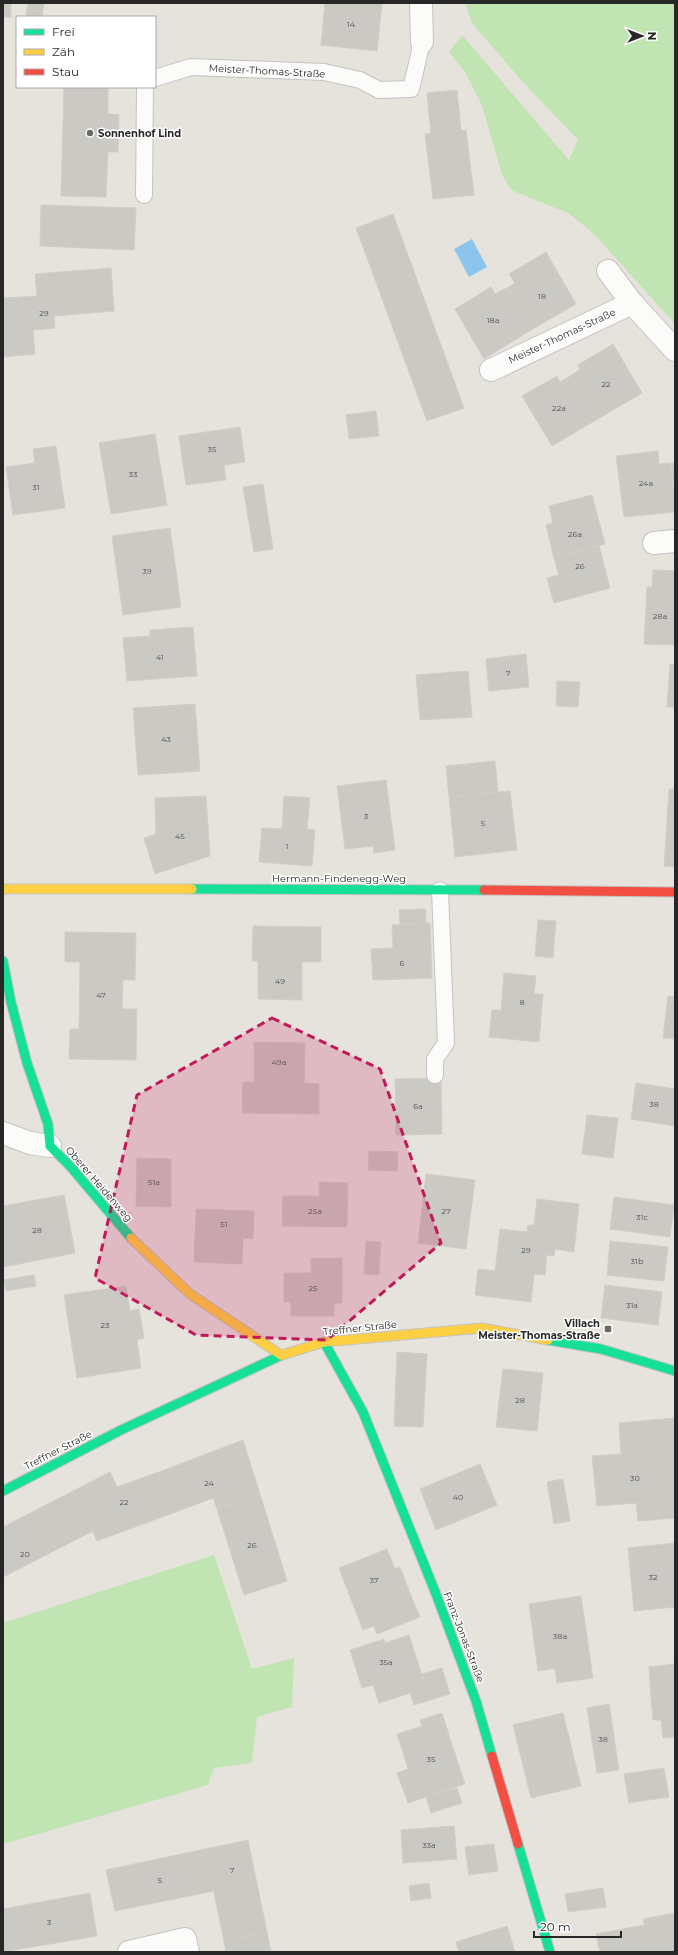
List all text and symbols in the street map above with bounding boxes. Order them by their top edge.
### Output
legend [16,16,156,88]
north arrow [622,16,662,56]
house number: 14 [347,19,356,29]
text: Frei [52,24,75,39]
text: N [645,32,659,40]
text: Zäh [52,44,75,59]
street label: Meister-Thomas-Straße [208,61,326,81]
text: Stau [52,64,79,79]
place label: Sonnenhof Lind [98,127,181,140]
marker: Sonnenhof Lind [85,128,95,138]
house number: 18 [538,291,546,301]
street label: Meister-Thomas-Straße [506,305,618,367]
house number: 29 [39,308,49,318]
house number: 18a [487,315,499,325]
house number: 22 [601,379,611,389]
house number: 22a [552,403,566,413]
house number: 35 [208,444,217,454]
house number: 33 [129,469,138,479]
house number: 24a [639,478,653,488]
house number: 31 [32,482,40,492]
house number: 26a [568,529,582,539]
house number: 26 [575,561,585,571]
house number: 39 [142,566,152,576]
house number: 28a [653,611,667,621]
house number: 41 [156,652,164,662]
house number: 7 [506,668,511,678]
house number: 43 [161,734,171,744]
house number: 3 [364,811,369,821]
house number: 5 [481,818,486,828]
house number: 45 [175,831,185,841]
house number: 1 [286,841,288,851]
street label: Hermann-Findenegg-Weg [272,872,406,885]
house number: 6 [400,958,405,968]
house number: 49 [275,976,285,986]
house number: 47 [96,990,106,1000]
house number: 8 [519,997,525,1007]
house number: 49a [272,1057,286,1067]
house number: 38 [649,1099,659,1109]
house number: 6a [413,1101,423,1111]
street label: Oberer Heidenweg [63,1144,135,1224]
house number: 51a [148,1177,160,1187]
house number: 25a [308,1206,322,1216]
house number: 27 [441,1206,451,1216]
house number: 31c [636,1212,648,1222]
house number: 51 [220,1219,228,1229]
house number: 28 [32,1225,42,1235]
house number: 29 [521,1245,531,1255]
house number: 31b [631,1256,644,1266]
house number: 25 [308,1283,318,1293]
house number: 31a [626,1300,638,1310]
place label: Villach Meister-Thomas-Straße [478,1317,600,1342]
street label: Treffner Straße [322,1318,398,1338]
house number: 23 [100,1320,110,1330]
marker: Villach Meister-Thomas-Straße [603,1324,613,1334]
house number: 28 [515,1395,525,1405]
street label: Treffner Straße [22,1427,94,1473]
house number: 30 [630,1473,640,1483]
house number: 24 [204,1478,215,1488]
house number: 40 [453,1492,463,1502]
house number: 22 [119,1497,129,1507]
house number: 26 [247,1540,257,1550]
house number: 20 [20,1549,30,1559]
house number: 32 [648,1572,658,1582]
house number: 37 [369,1575,379,1585]
street label: Franz-Jonas-Straße [441,1590,487,1684]
house number: 38a [553,1631,567,1641]
house number: 35a [379,1657,393,1667]
house number: 38 [598,1734,608,1744]
house number: 35 [427,1754,436,1764]
house number: 33a [422,1840,436,1850]
house number: 7 [230,1865,235,1875]
house number: 5 [158,1875,163,1885]
scale bar [534,1913,621,1939]
house number: 3 [47,1917,52,1927]
text: 20 m [540,1919,571,1934]

